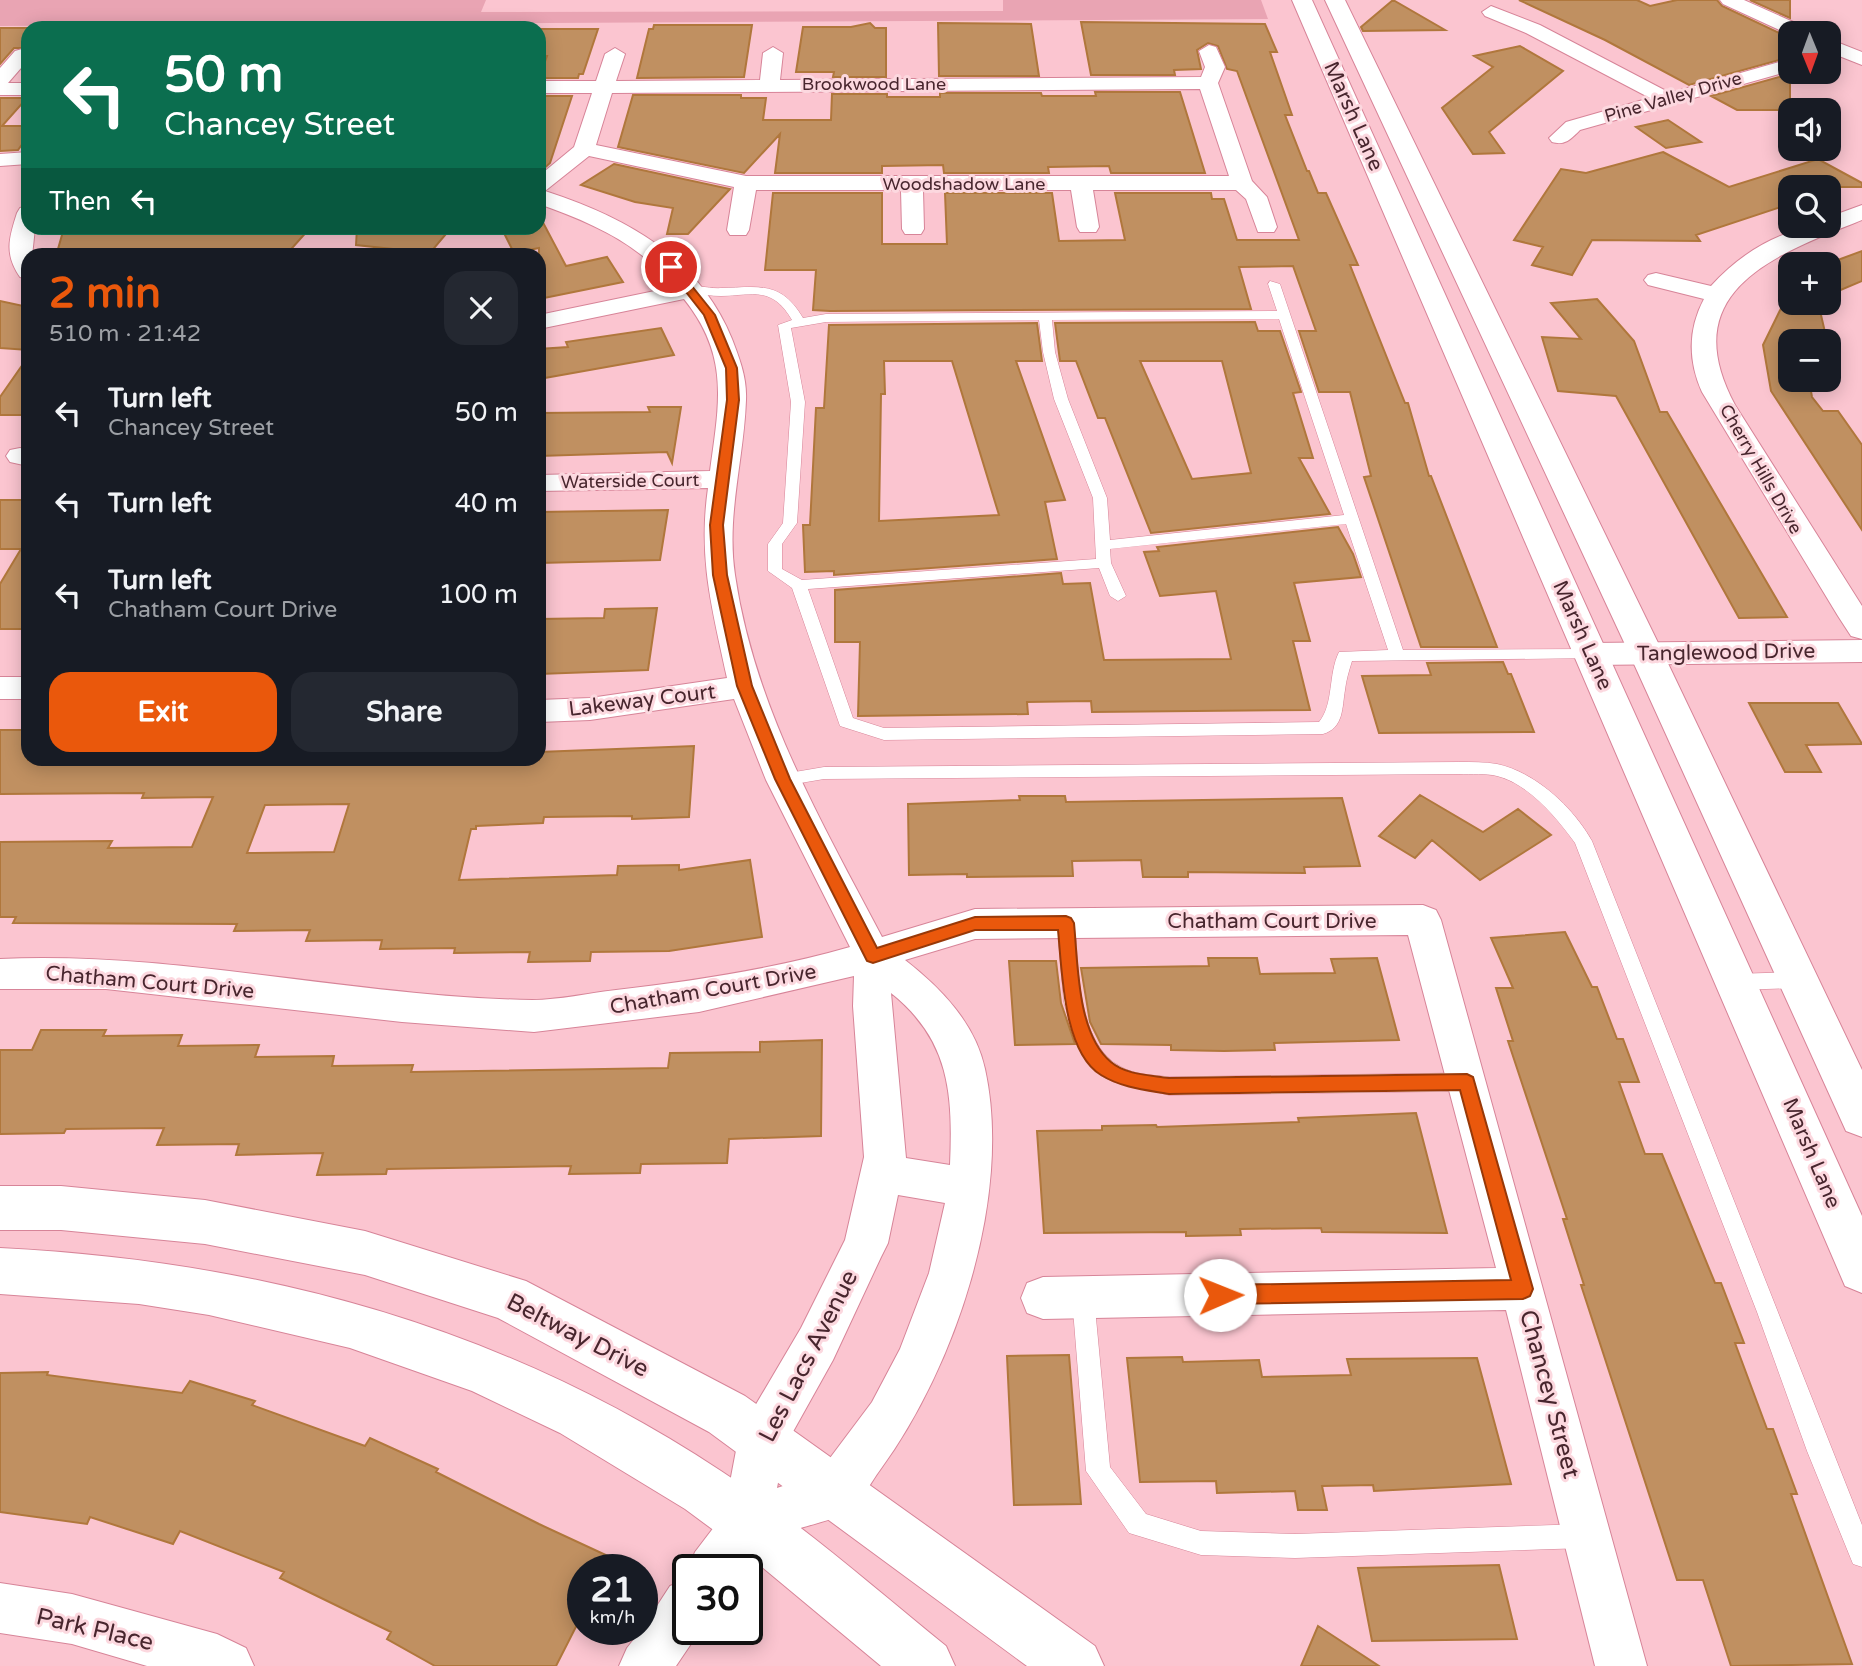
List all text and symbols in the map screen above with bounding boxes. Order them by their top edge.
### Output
north arrow [1778,21,1841,84]
map controls [1778,21,1841,392]
text: 50 m [164,46,283,105]
icon: left [49,49,140,140]
street label: Marsh Lane [1318,58,1389,175]
street label: Pine Valley Drive [1602,67,1744,127]
street label: Brookwood Lane [802,73,946,95]
button: sound [1778,98,1841,161]
text: Chancey Street [164,106,395,144]
street label: Woodshadow Lane [882,173,1046,195]
button: search [1778,175,1841,238]
icon: left [125,182,163,220]
text: Then [49,186,111,217]
pin [641,237,701,297]
icon: arrive [652,248,690,286]
button: + [1778,252,1841,315]
text: 2 min [49,268,161,319]
button: close [444,271,518,345]
text: 510 m · 21:42 [49,320,201,348]
button: − [1778,329,1841,392]
text: Turn left [108,383,211,414]
icon: left [49,394,87,432]
text: 50 m [455,397,518,428]
street label: Cherry Hills Drive [1715,400,1807,538]
text: Chancey Street [108,414,274,442]
street label: Waterside Court [561,469,700,493]
icon: left [49,485,87,523]
text: Turn left [108,488,211,519]
text: 40 m [455,488,518,519]
text: Turn left [108,565,211,596]
icon: left [49,576,87,614]
street label: Marsh Lane [1547,577,1618,694]
text: 100 m [438,579,518,610]
text: Chatham Court Drive [108,596,337,624]
street label: Tanglewood Drive [1637,638,1816,667]
button: Exit [49,672,277,752]
button: Share [291,672,518,752]
street label: Lakeway Court [567,679,717,722]
street label: Chatham Court Drive [1167,909,1377,934]
street label: Chatham Court Drive [608,959,818,1020]
street label: Chatham Court Drive [45,961,255,1004]
street label: Marsh Lane [1777,1094,1846,1212]
position arrow [1183,1258,1257,1332]
street label: Les Lacs Avenue [753,1265,864,1447]
street label: Beltway Drive [502,1287,654,1384]
street label: Chancey Street [1513,1307,1586,1482]
speed limit sign: 30 [672,1554,763,1645]
text: 21 [591,1569,634,1611]
street label: Park Place [34,1602,156,1657]
text: km/h [590,1606,635,1628]

